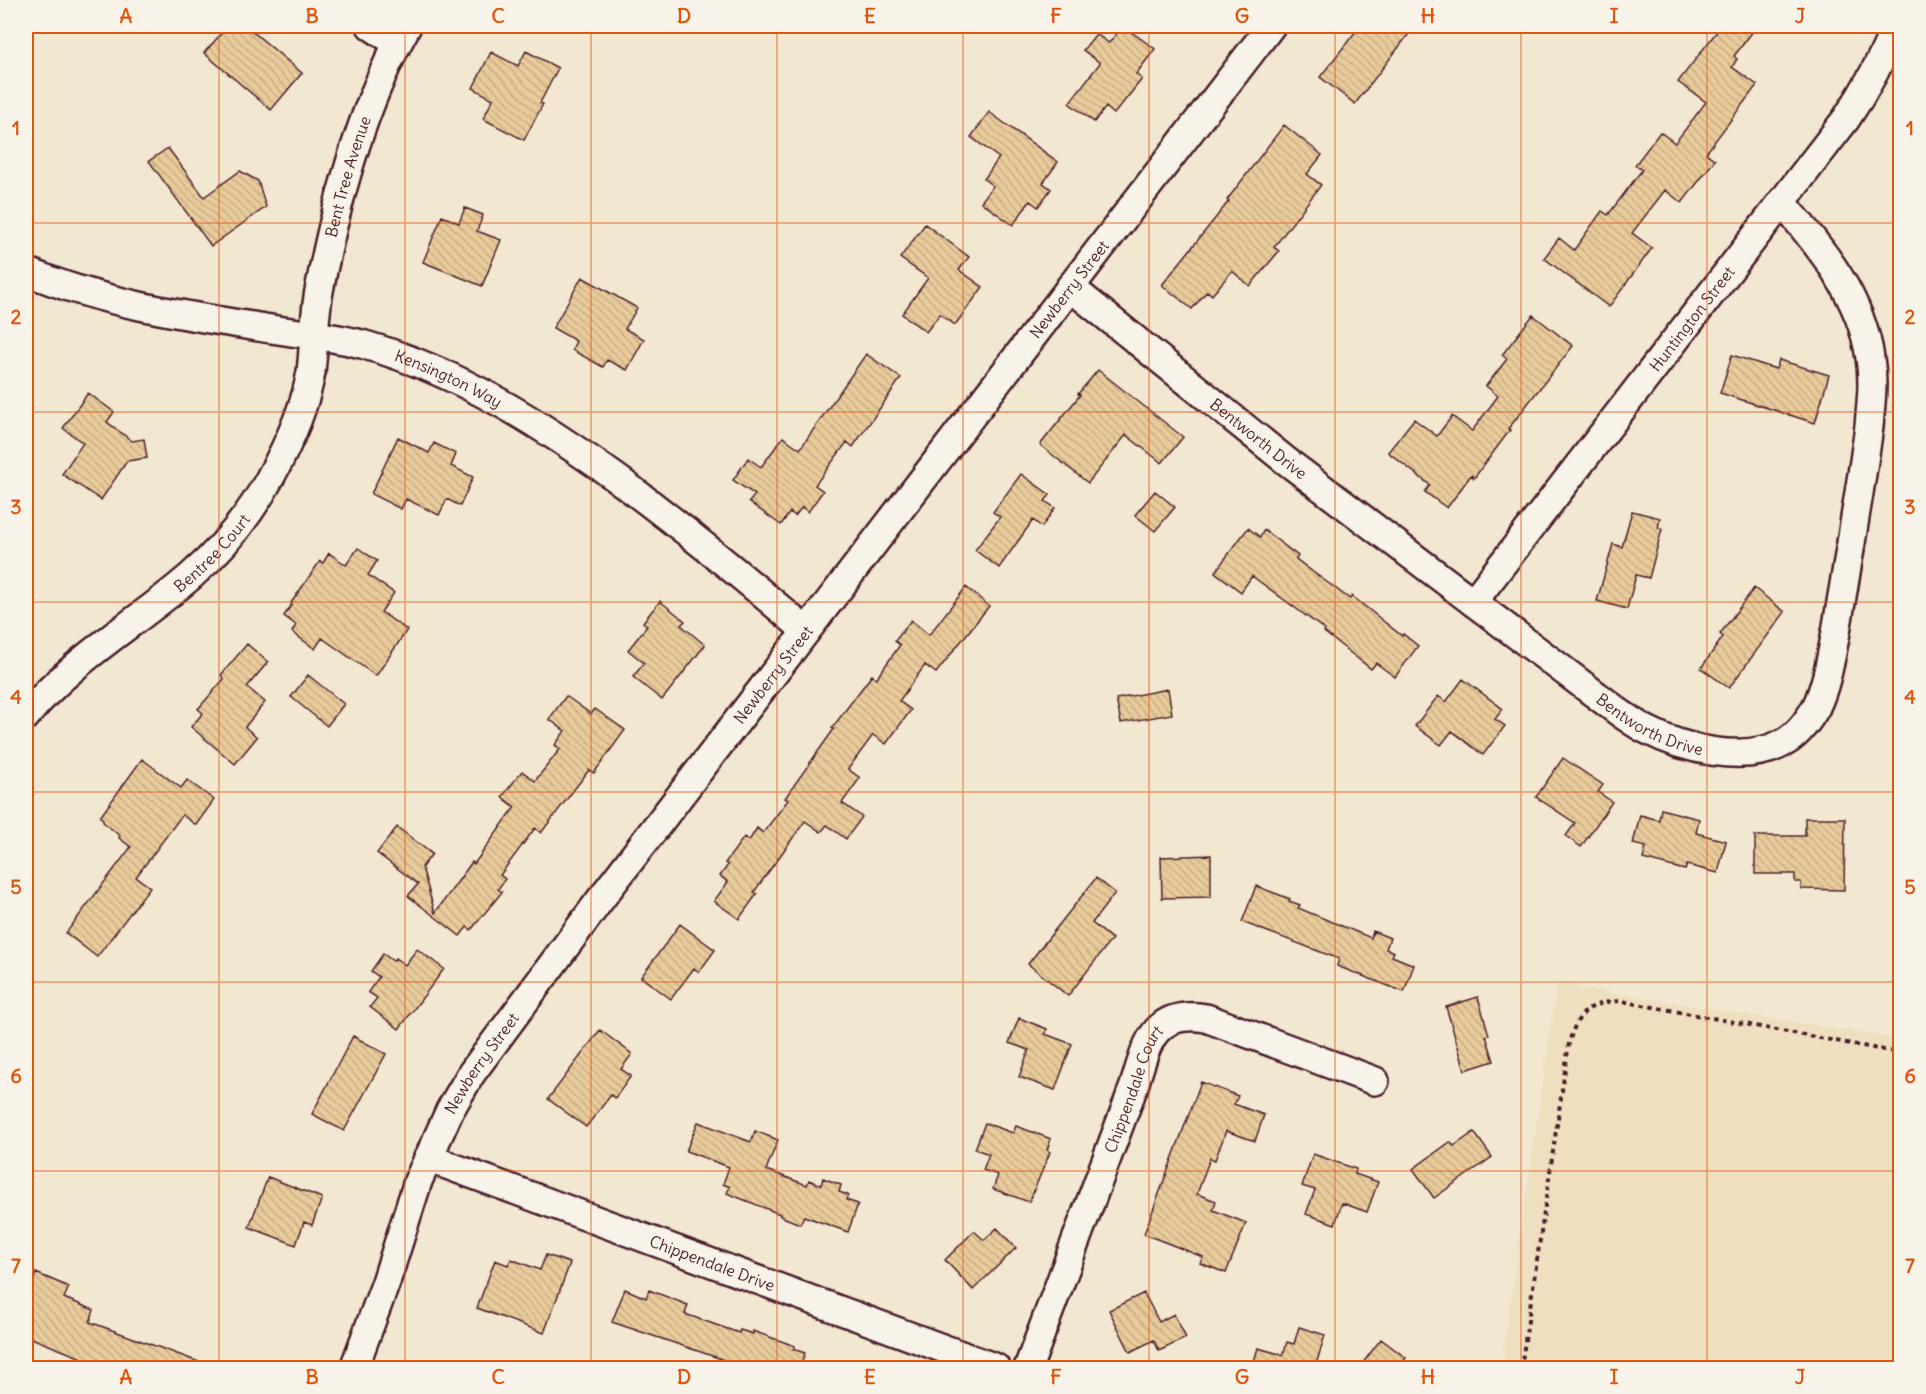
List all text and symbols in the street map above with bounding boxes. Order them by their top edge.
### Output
text: A [120,3,133,28]
text: B [305,3,319,28]
text: C [491,3,505,28]
text: D [677,3,691,28]
text: E [864,3,876,28]
text: F [1050,3,1062,28]
text: G [1235,3,1249,28]
text: H [1421,3,1435,28]
text: I [1610,3,1619,28]
text: J [1795,3,1806,28]
street label: Bent Tree Avenue [321,113,375,239]
text: 1 [12,115,20,140]
text: 1 [1906,115,1914,140]
street label: Newberry Street [1025,236,1113,342]
street label: Huntington Street [1645,262,1739,375]
text: 2 [11,304,22,329]
text: 2 [1905,304,1916,329]
street label: Kensington Way [392,345,506,412]
street label: Bentworth Drive [1206,394,1311,483]
text: 3 [10,494,22,519]
text: 3 [1904,494,1916,519]
street label: Bentree Court [170,509,255,596]
street label: Newberry Street [729,621,817,728]
text: 4 [10,684,22,709]
text: 4 [1904,684,1916,709]
street label: Bentworth Drive [1593,689,1705,759]
text: 5 [10,874,22,899]
text: 5 [1904,874,1916,899]
street label: Newberry Street [440,1008,523,1117]
street label: Chippendale Court [1100,1021,1167,1156]
text: 6 [10,1063,22,1088]
text: 6 [1904,1063,1916,1088]
street label: Chippendale Drive [647,1231,778,1295]
text: 7 [11,1253,21,1278]
text: 7 [1905,1253,1915,1278]
text: A [120,1364,133,1389]
text: B [305,1364,319,1389]
text: C [491,1364,505,1389]
text: D [677,1364,691,1389]
text: E [864,1364,876,1389]
text: F [1050,1364,1062,1389]
text: G [1235,1364,1249,1389]
text: H [1421,1364,1435,1389]
text: I [1610,1364,1619,1389]
text: J [1795,1364,1806,1389]

